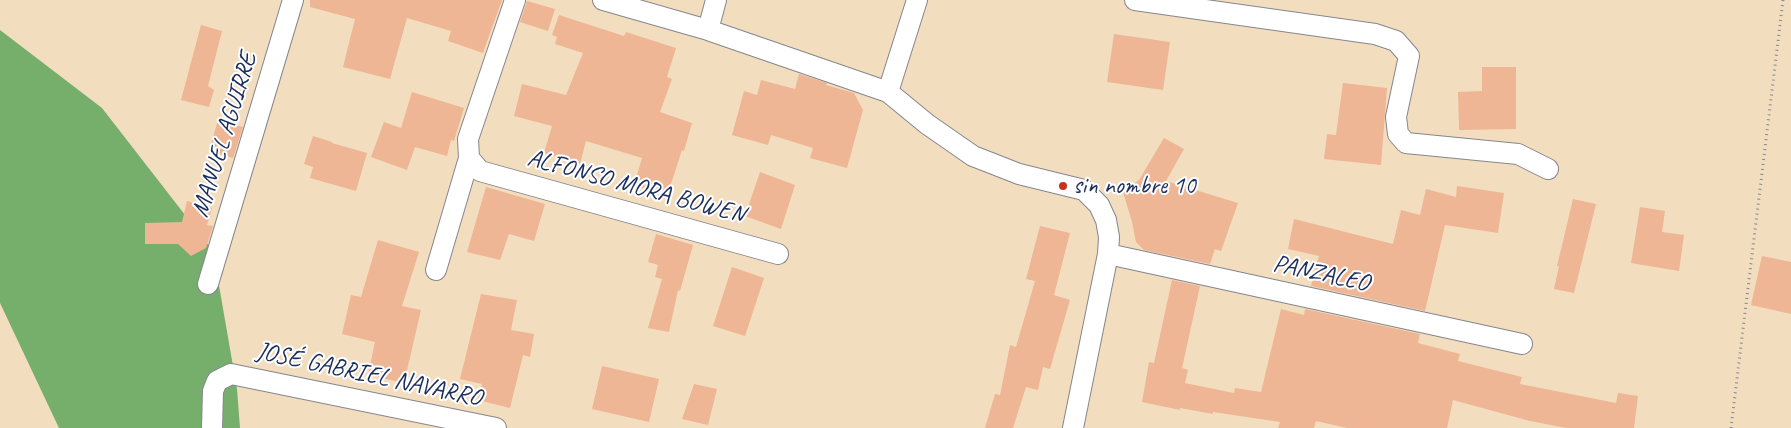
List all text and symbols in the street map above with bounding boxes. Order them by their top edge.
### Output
street label: MANUEL AGUIRRE [186,49,264,221]
street label: ALFONSO MORA BOWEN [524,144,748,230]
place label: sin nombre 10 [1073,171,1195,201]
marker: sin nombre 10 [1057,180,1069,192]
street label: PANZALEO [1270,249,1372,299]
street label: JOSÉ GABRIEL NAVARRO [254,336,484,414]

